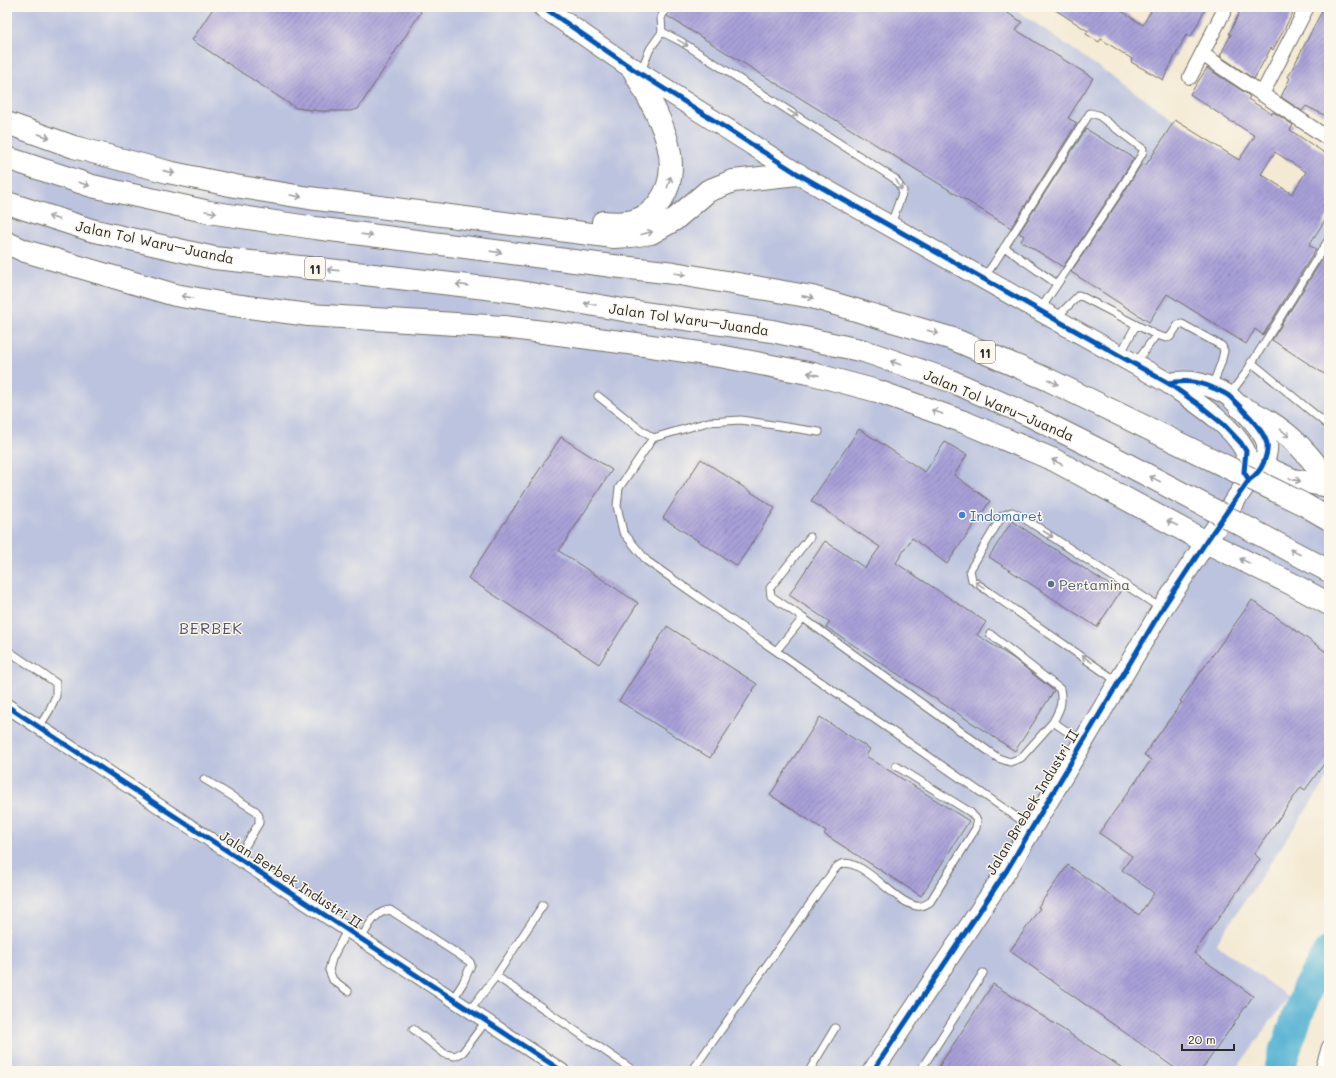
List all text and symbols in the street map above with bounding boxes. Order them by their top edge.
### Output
one-way arrow [677,39,689,47]
one-way arrow [787,109,798,117]
one-way arrow [37,133,50,140]
one-way arrow [162,168,175,176]
one-way arrow [666,175,673,188]
one-way arrow [78,180,90,188]
one-way arrow [895,180,904,191]
one-way arrow [289,192,302,200]
one-way arrow [204,208,217,216]
one-way arrow [49,214,61,222]
street label: Jalan Tol Waru–Juanda [74,216,236,268]
one-way arrow [640,229,653,236]
one-way arrow [360,231,373,239]
one-way arrow [489,248,502,256]
road number: 11 [305,257,325,279]
one-way arrow [327,266,340,274]
one-way arrow [673,270,686,278]
one-way arrow [456,282,469,289]
one-way arrow [181,293,194,301]
one-way arrow [801,293,814,301]
street label: Jalan Tol Waru–Juanda [608,298,770,340]
one-way arrow [584,300,597,308]
one-way arrow [927,329,939,337]
road number: 11 [975,341,995,363]
one-way arrow [890,358,902,366]
street label: Jalan Tol Waru–Juanda [921,365,1077,445]
one-way arrow [807,369,820,377]
one-way arrow [1047,379,1059,386]
one-way arrow [931,408,943,416]
one-way arrow [1280,429,1291,438]
one-way arrow [1051,458,1063,465]
one-way arrow [1149,474,1161,482]
one-way arrow [1289,476,1302,484]
place label: Indomaret [970,506,1043,525]
marker: Indomaret [957,510,967,520]
one-way arrow [1166,519,1178,527]
one-way arrow [1042,530,1053,538]
one-way arrow [1289,548,1301,556]
one-way arrow [1239,557,1251,564]
place label: Pertamina [1059,575,1130,594]
marker: Pertamina [1046,579,1056,589]
one-way arrow [975,581,986,589]
district label: BERBEK [179,617,243,638]
one-way arrow [1081,655,1092,663]
street label: Jalan Brebek Industri II [981,726,1083,878]
street label: Jalan Berbek Industri II [216,826,366,932]
scale bar [1182,1026,1234,1052]
text: 20 m [1188,1031,1216,1047]

